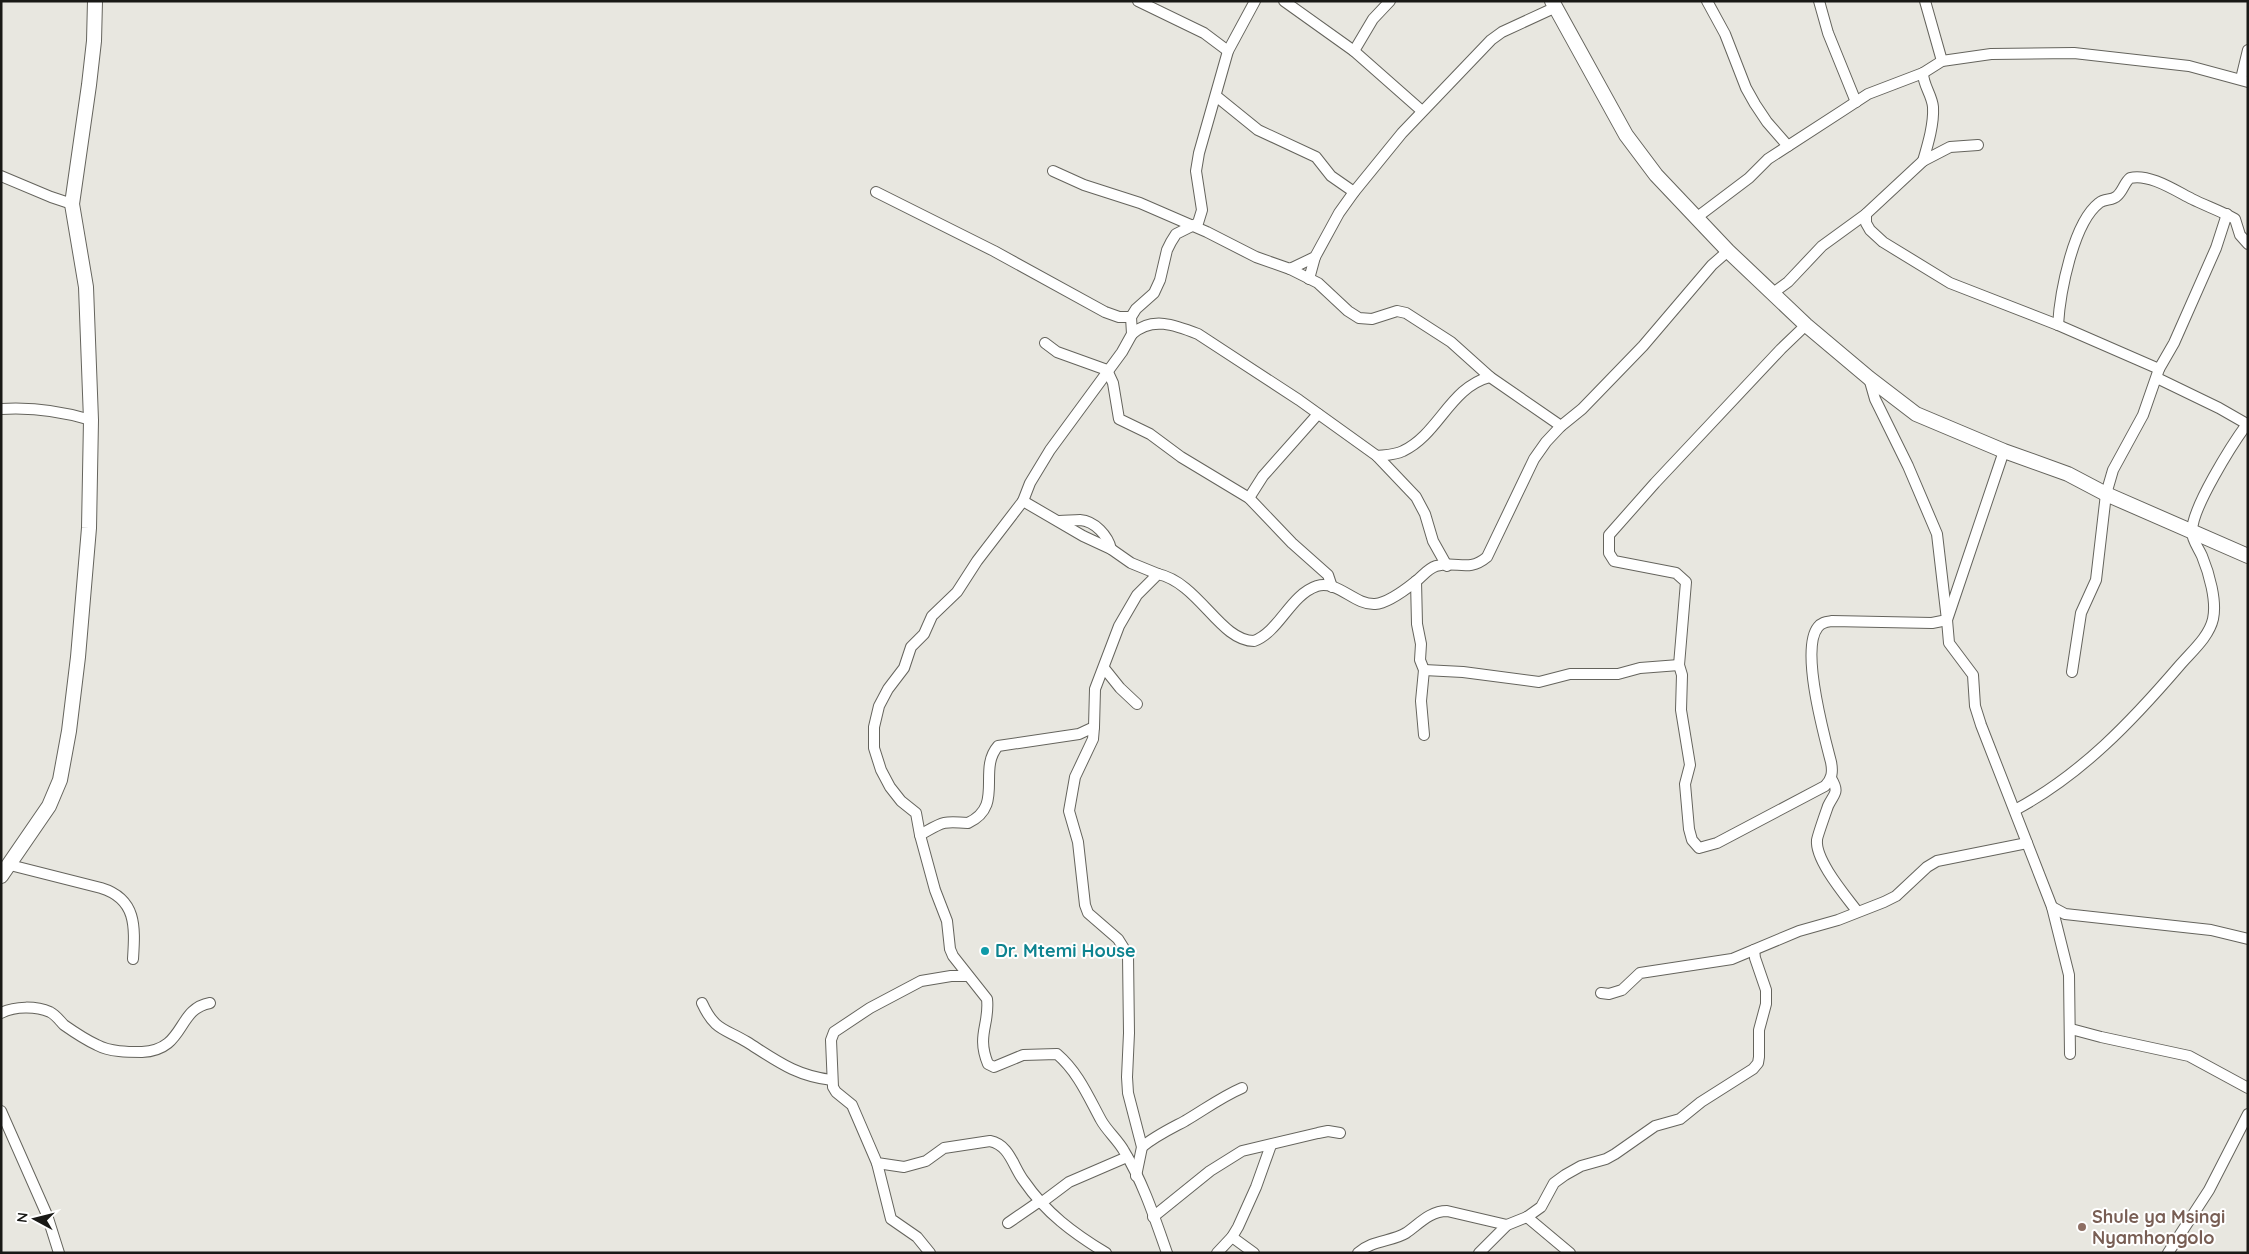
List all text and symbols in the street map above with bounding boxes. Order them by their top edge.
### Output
place label: Dr. Mtemi House [995,939,1136,962]
marker: Dr. Mtemi House [979,945,991,957]
north arrow [10,1194,60,1244]
place label: Shule ya Msingi Nyamhongolo [2092,1205,2225,1249]
text: N [13,1211,32,1224]
marker: Shule ya Msingi Nyamhongolo [2076,1221,2088,1233]

